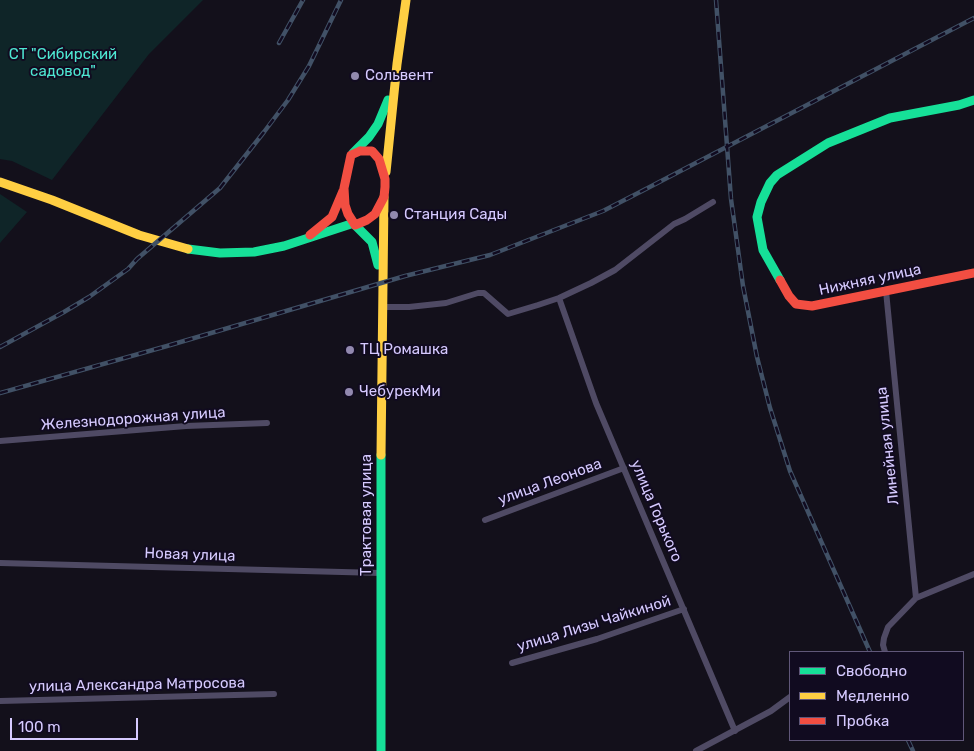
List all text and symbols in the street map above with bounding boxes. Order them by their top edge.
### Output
park label: СТ "Сибирский садовод" [9,46,117,81]
place label: Сольвент [365,67,433,85]
marker: Сольвент [349,70,361,82]
place label: Станция Сады [404,206,507,224]
marker: Станция Сады [388,209,400,221]
street label: Нижняя улица [817,260,923,300]
place label: ТЦ Ромашка [360,341,448,359]
marker: ТЦ Ромашка [344,344,356,356]
place label: ЧебурекМи [359,383,441,401]
marker: ЧебурекМи [343,386,355,398]
street label: Линейная улица [873,386,903,506]
street label: Железнодорожная улица [40,404,226,434]
street label: Трактовая улица [358,454,376,576]
street label: улица Леонова [496,455,604,509]
street label: улица Горького [626,457,686,565]
street label: Новая улица [144,544,236,566]
street label: улица Лизы Чайкиной [515,592,673,656]
legend [789,651,964,741]
text: Свободно [836,662,907,680]
street label: улица Александра Матросова [29,674,245,696]
text: Медленно [836,687,909,705]
scale bar [12,708,140,740]
text: Пробка [836,712,889,730]
text: 100 m [18,718,60,736]

